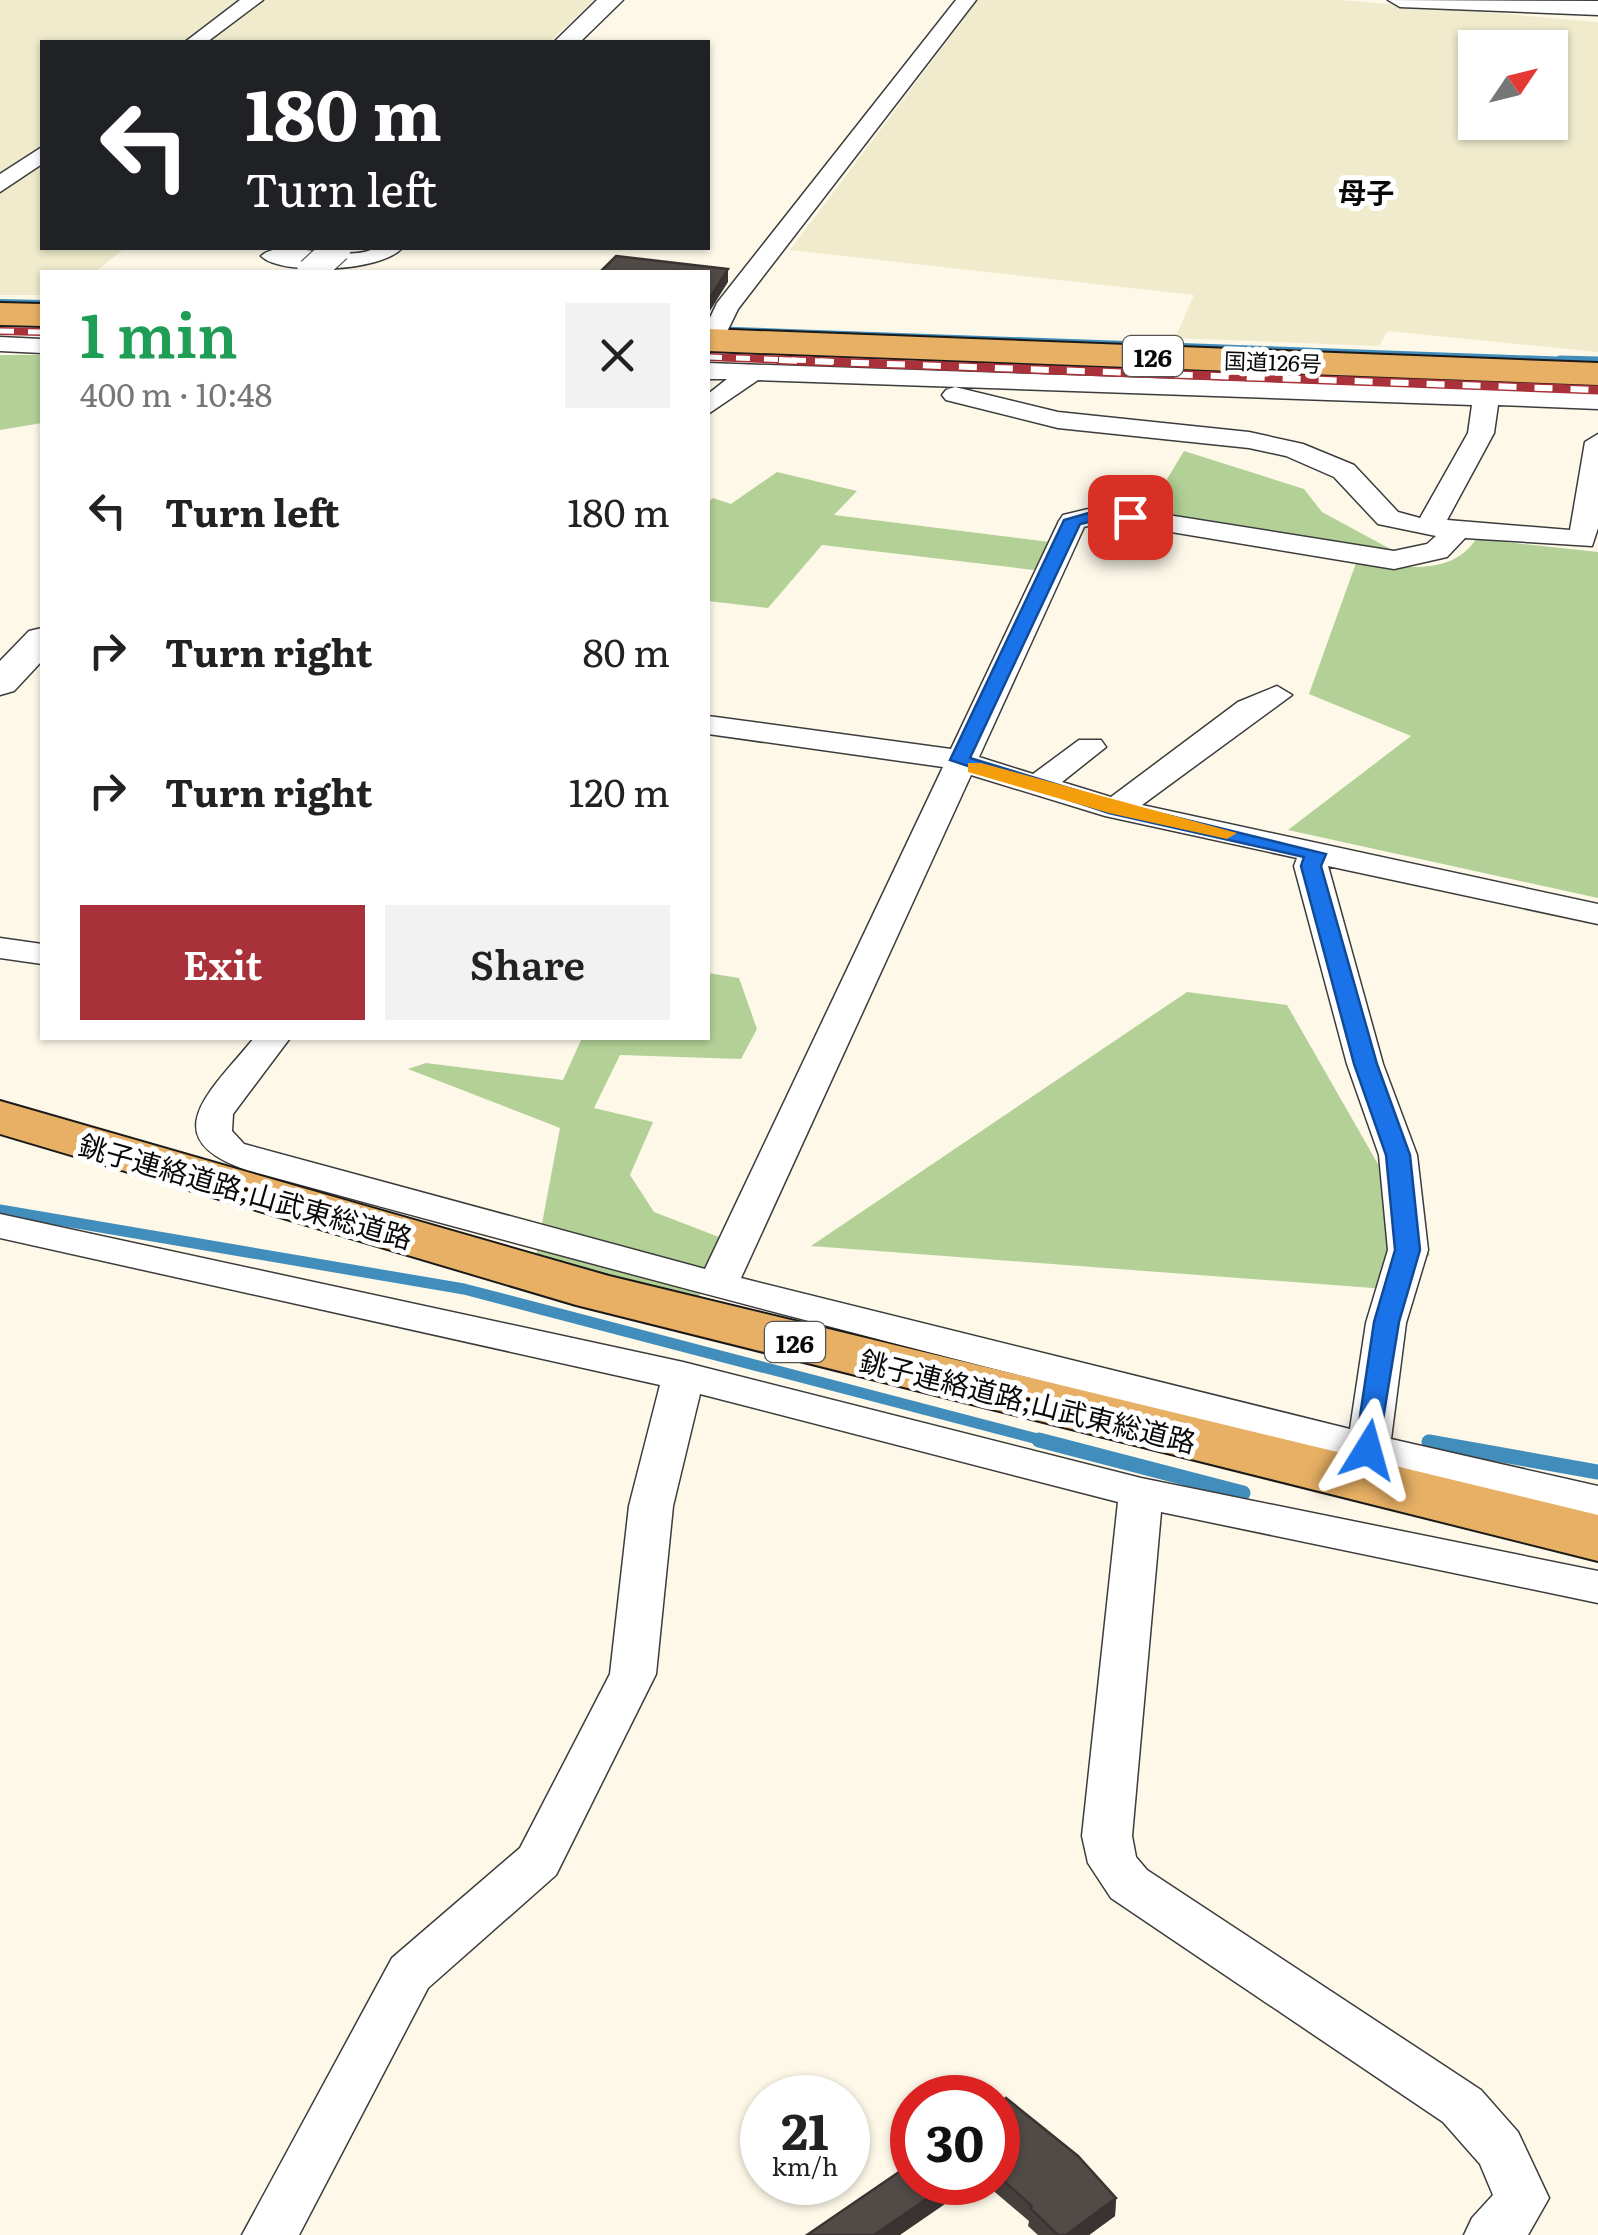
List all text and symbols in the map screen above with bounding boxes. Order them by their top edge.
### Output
north arrow [1458,30,1568,140]
map controls [1458,30,1568,140]
text: 180 m [245,59,442,163]
icon: left [80,80,210,210]
text: Turn left [245,154,437,221]
district label: 母子 [1338,170,1394,212]
text: 1 min [80,287,238,376]
button: close [565,303,670,408]
road number: 126 [1123,336,1183,376]
street label: 国道126号 [1223,343,1323,379]
text: 400 m · 10:48 [80,369,272,417]
pin [1088,475,1173,560]
text: Turn left [165,482,340,539]
text: 180 m [567,482,670,539]
icon: left [80,483,135,538]
icon: arrive [1103,490,1158,545]
text: Turn right [165,622,372,679]
text: 80 m [583,622,670,679]
icon: right [80,623,135,678]
text: Turn right [165,762,372,819]
text: 120 m [569,762,670,819]
icon: right [80,763,135,818]
button: Exit [80,905,365,1020]
button: Share [385,905,670,1020]
street label: 銚子連絡道路;山武東総道路 [74,1122,418,1258]
road number: 126 [765,1322,825,1362]
street label: 銚子連絡道路;山武東総道路 [855,1338,1201,1462]
position arrow [1316,1398,1420,1502]
speed limit sign: 30 [890,2075,1020,2205]
text: 21 [781,2091,829,2165]
text: km/h [772,2147,838,2184]

